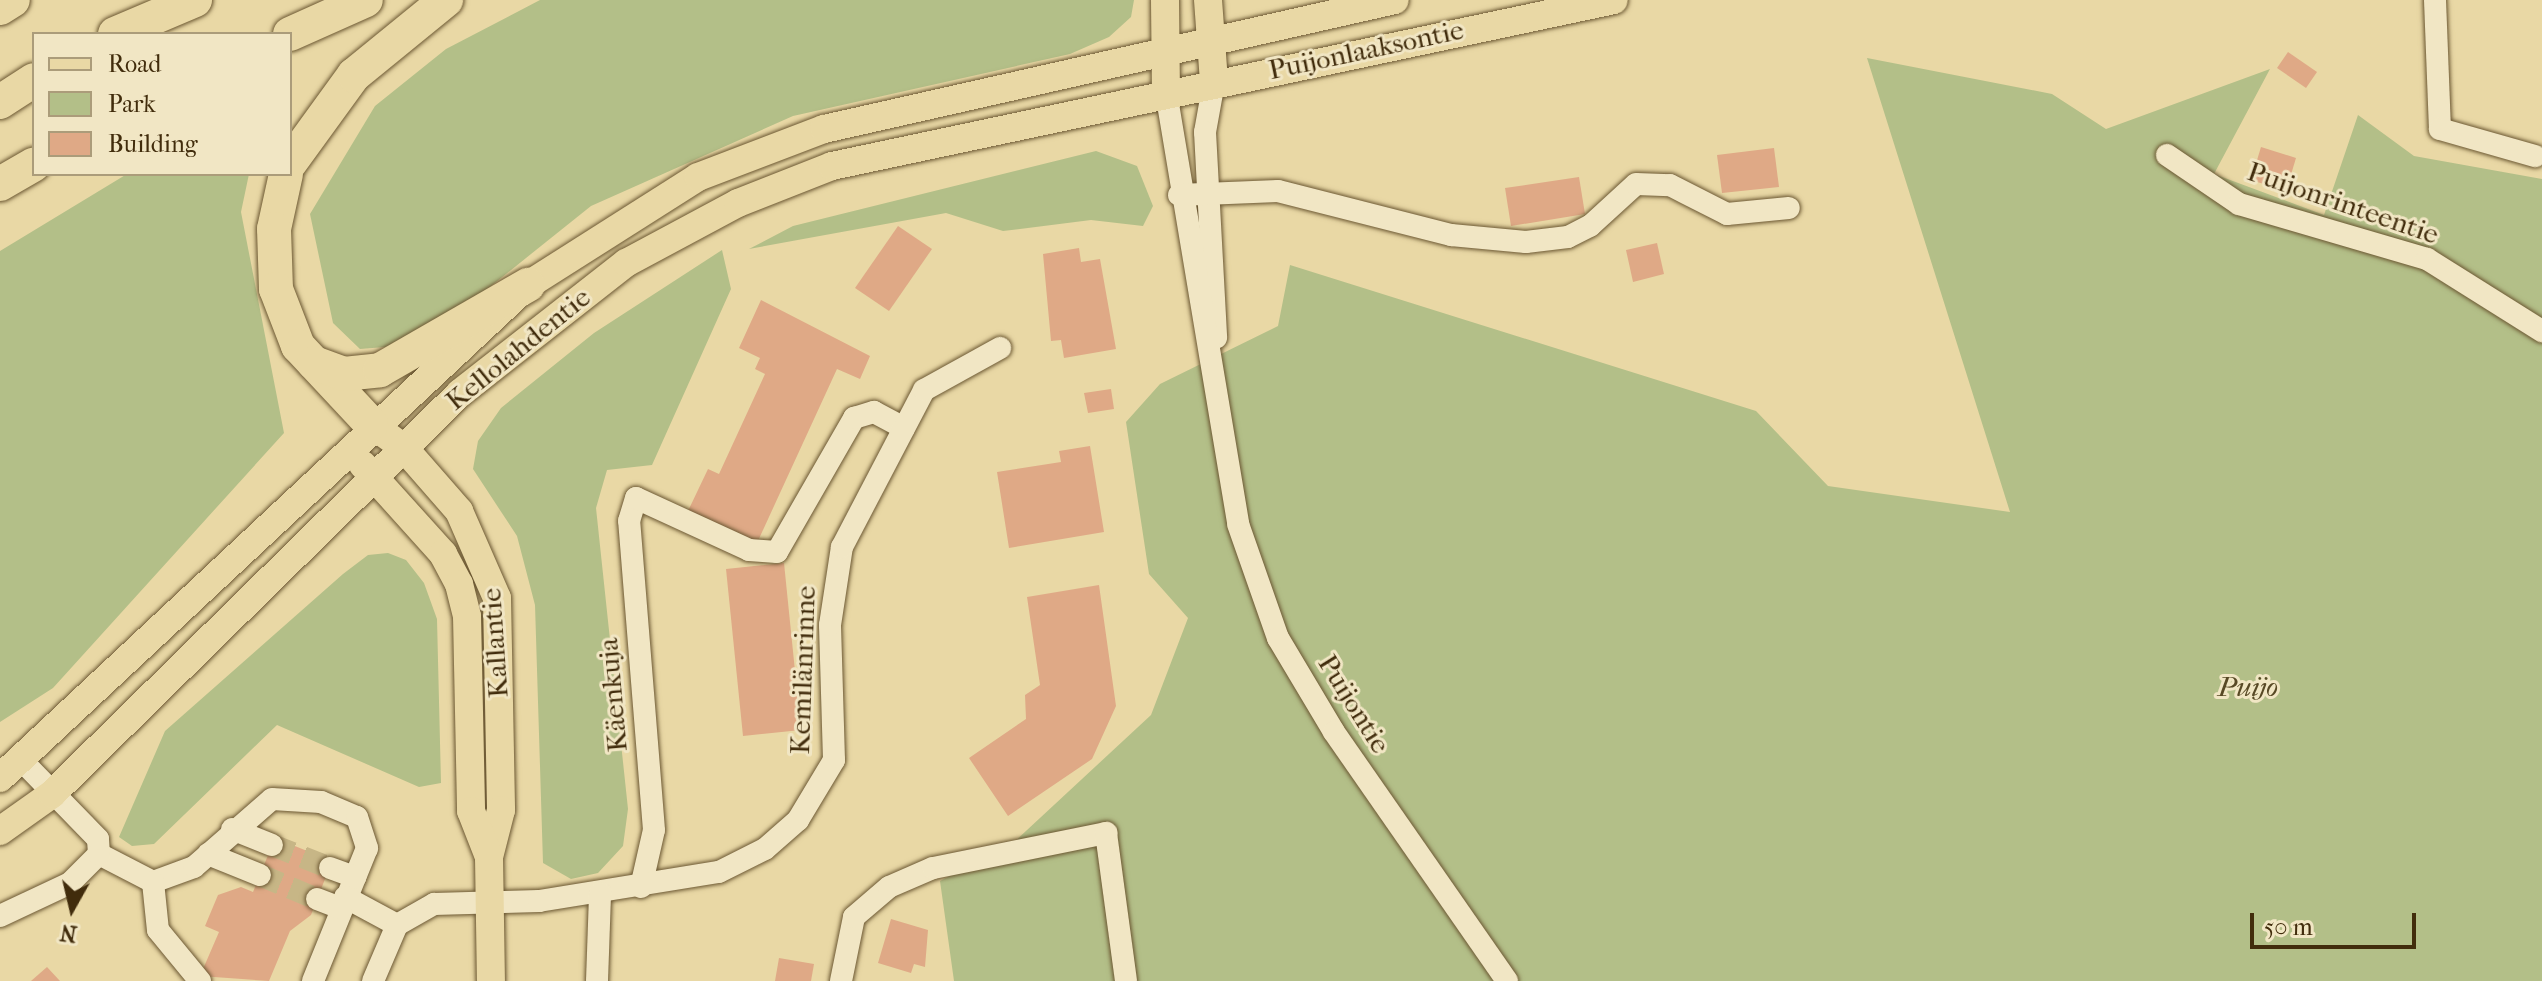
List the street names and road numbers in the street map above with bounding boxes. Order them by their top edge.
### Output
street label: Puijonlaaksontie [1265,13,1467,87]
street label: Puijonrinteentie [2243,155,2443,251]
street label: Kellolahdentie [439,280,597,418]
street label: Kemilänrinne [783,585,823,755]
street label: Kallantie [474,587,516,699]
street label: Käenkuja [591,637,635,753]
street label: Puijontie [1311,648,1397,760]

